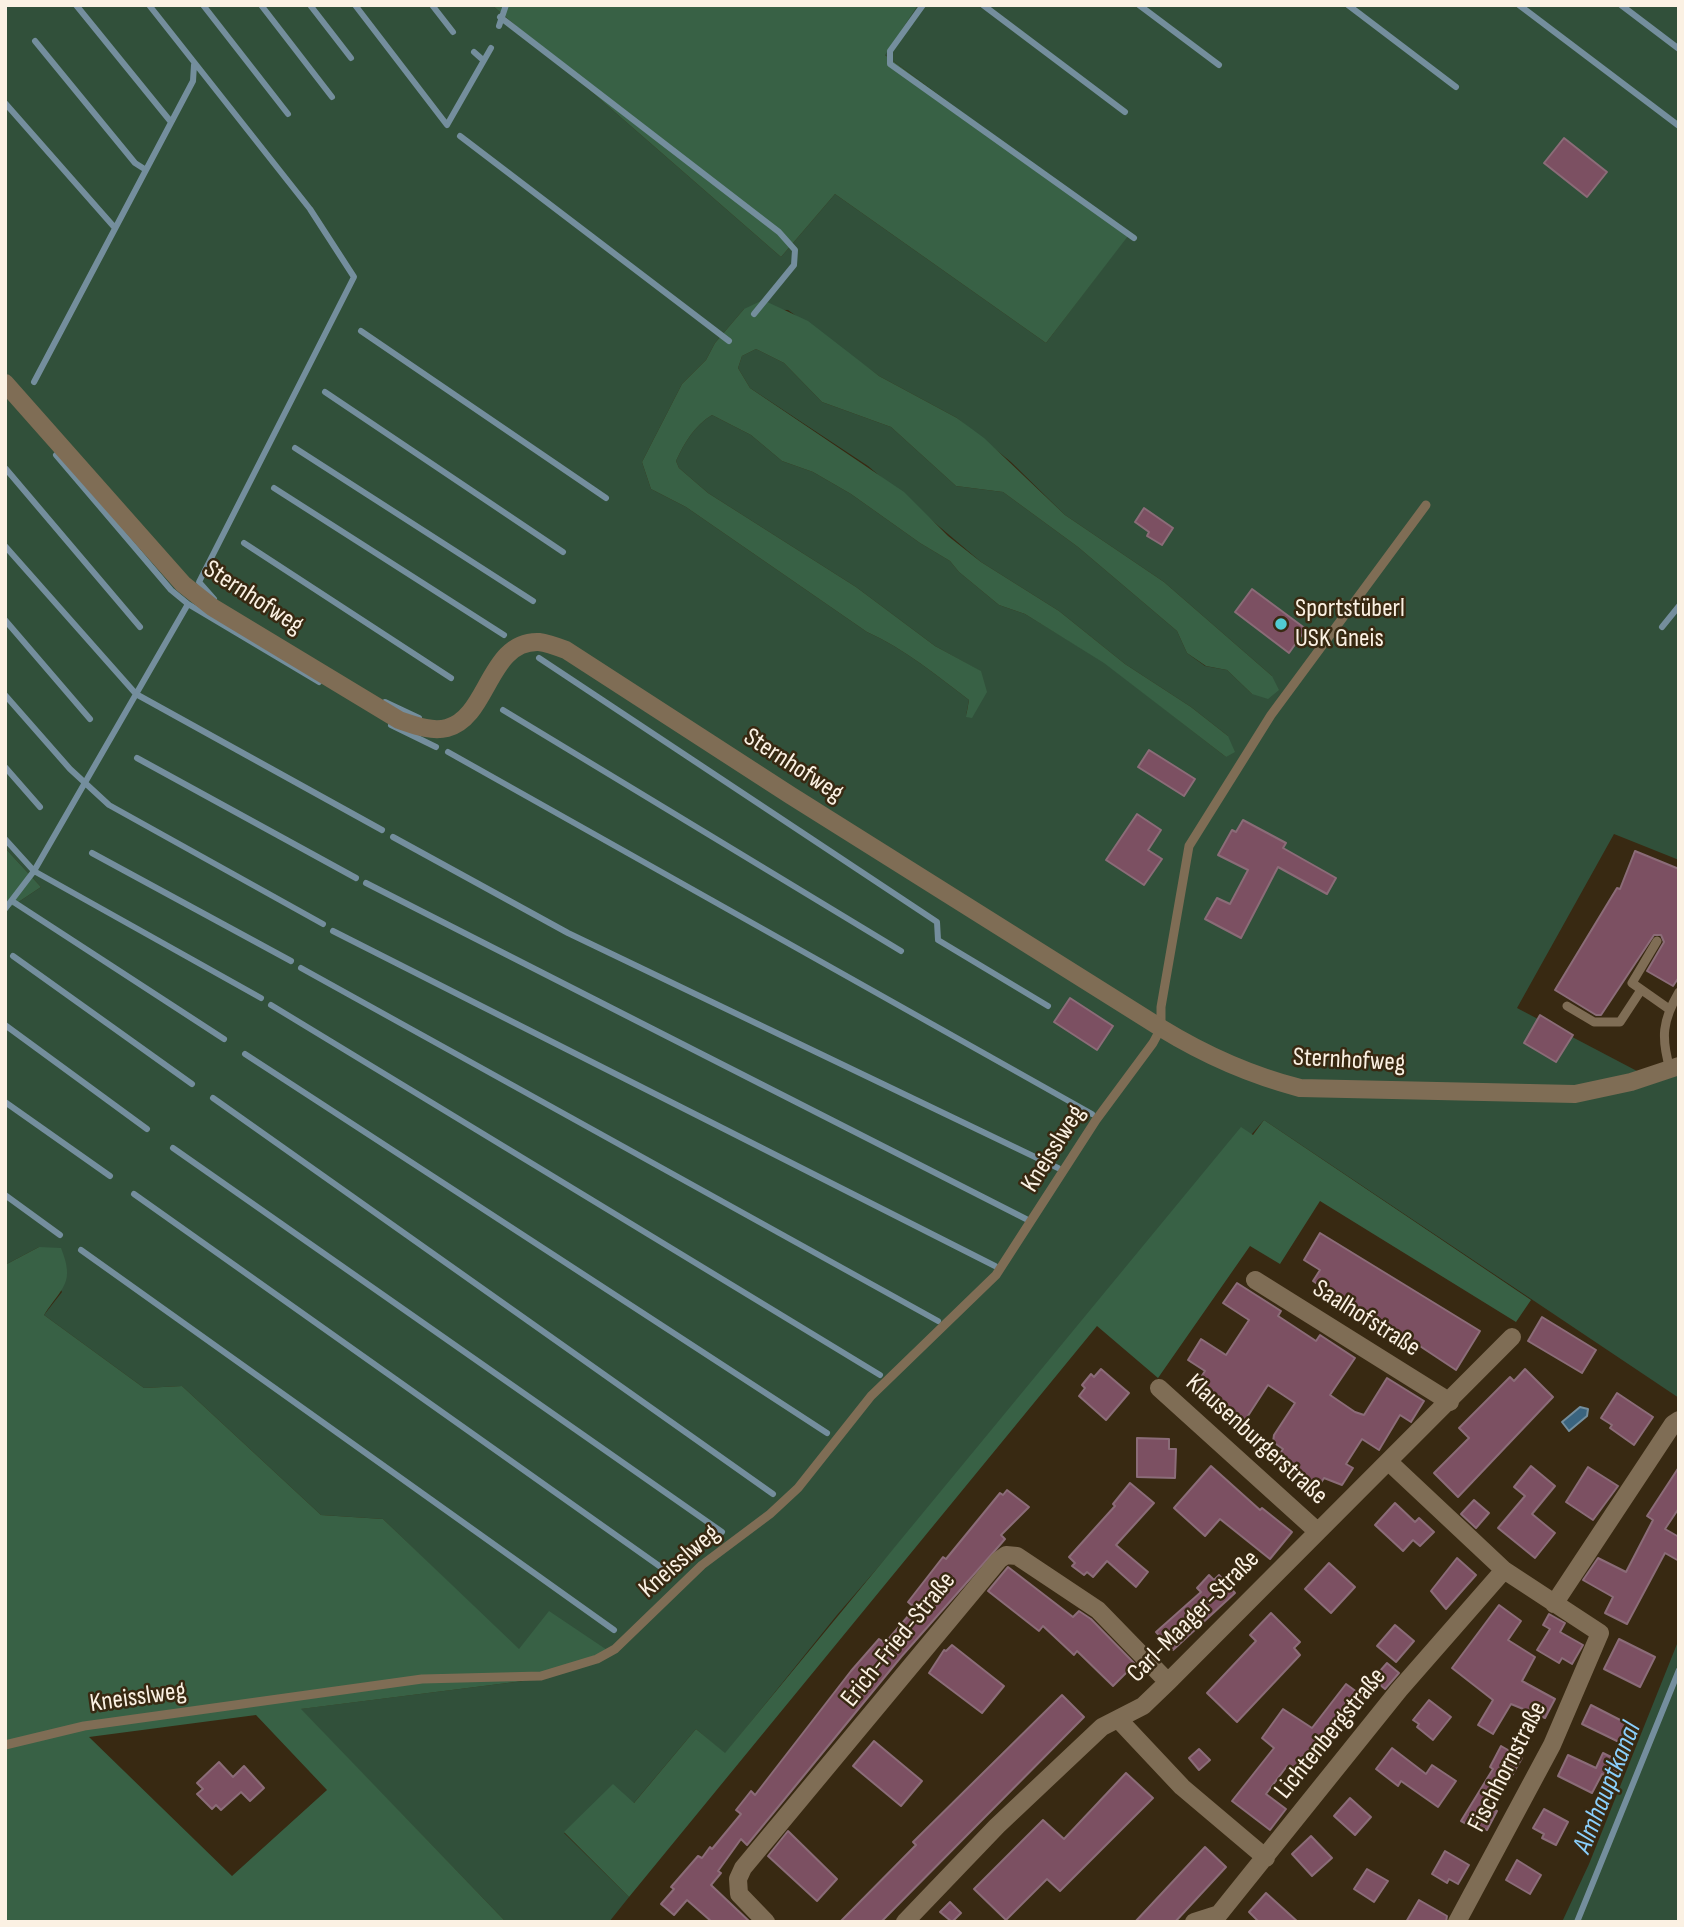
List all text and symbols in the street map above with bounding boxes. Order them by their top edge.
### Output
street label: Sternhofweg [197,554,309,642]
place label: Sportstüberl USK Gneis [1295,593,1405,654]
marker: Sportstüberl USK Gneis [1273,616,1289,632]
street label: Sternhofweg [737,722,849,810]
street label: Sternhofweg [1292,1042,1406,1080]
street label: Kneisslweg [1015,1100,1093,1198]
street label: Saalhofstraße [1306,1274,1426,1364]
street label: Klausenburgerstraße [1179,1368,1333,1512]
street label: Kneisslweg [633,1519,727,1605]
street label: Carl-Maager-Straße [1121,1544,1267,1690]
street label: Erich-Fried-Straße [835,1566,963,1714]
street label: Lichtenbergstraße [1269,1662,1393,1806]
street label: Kneisslweg [88,1676,188,1720]
street label: Fischhornstraße [1462,1697,1554,1837]
water label: Almhauptkanal [1566,1717,1650,1859]

